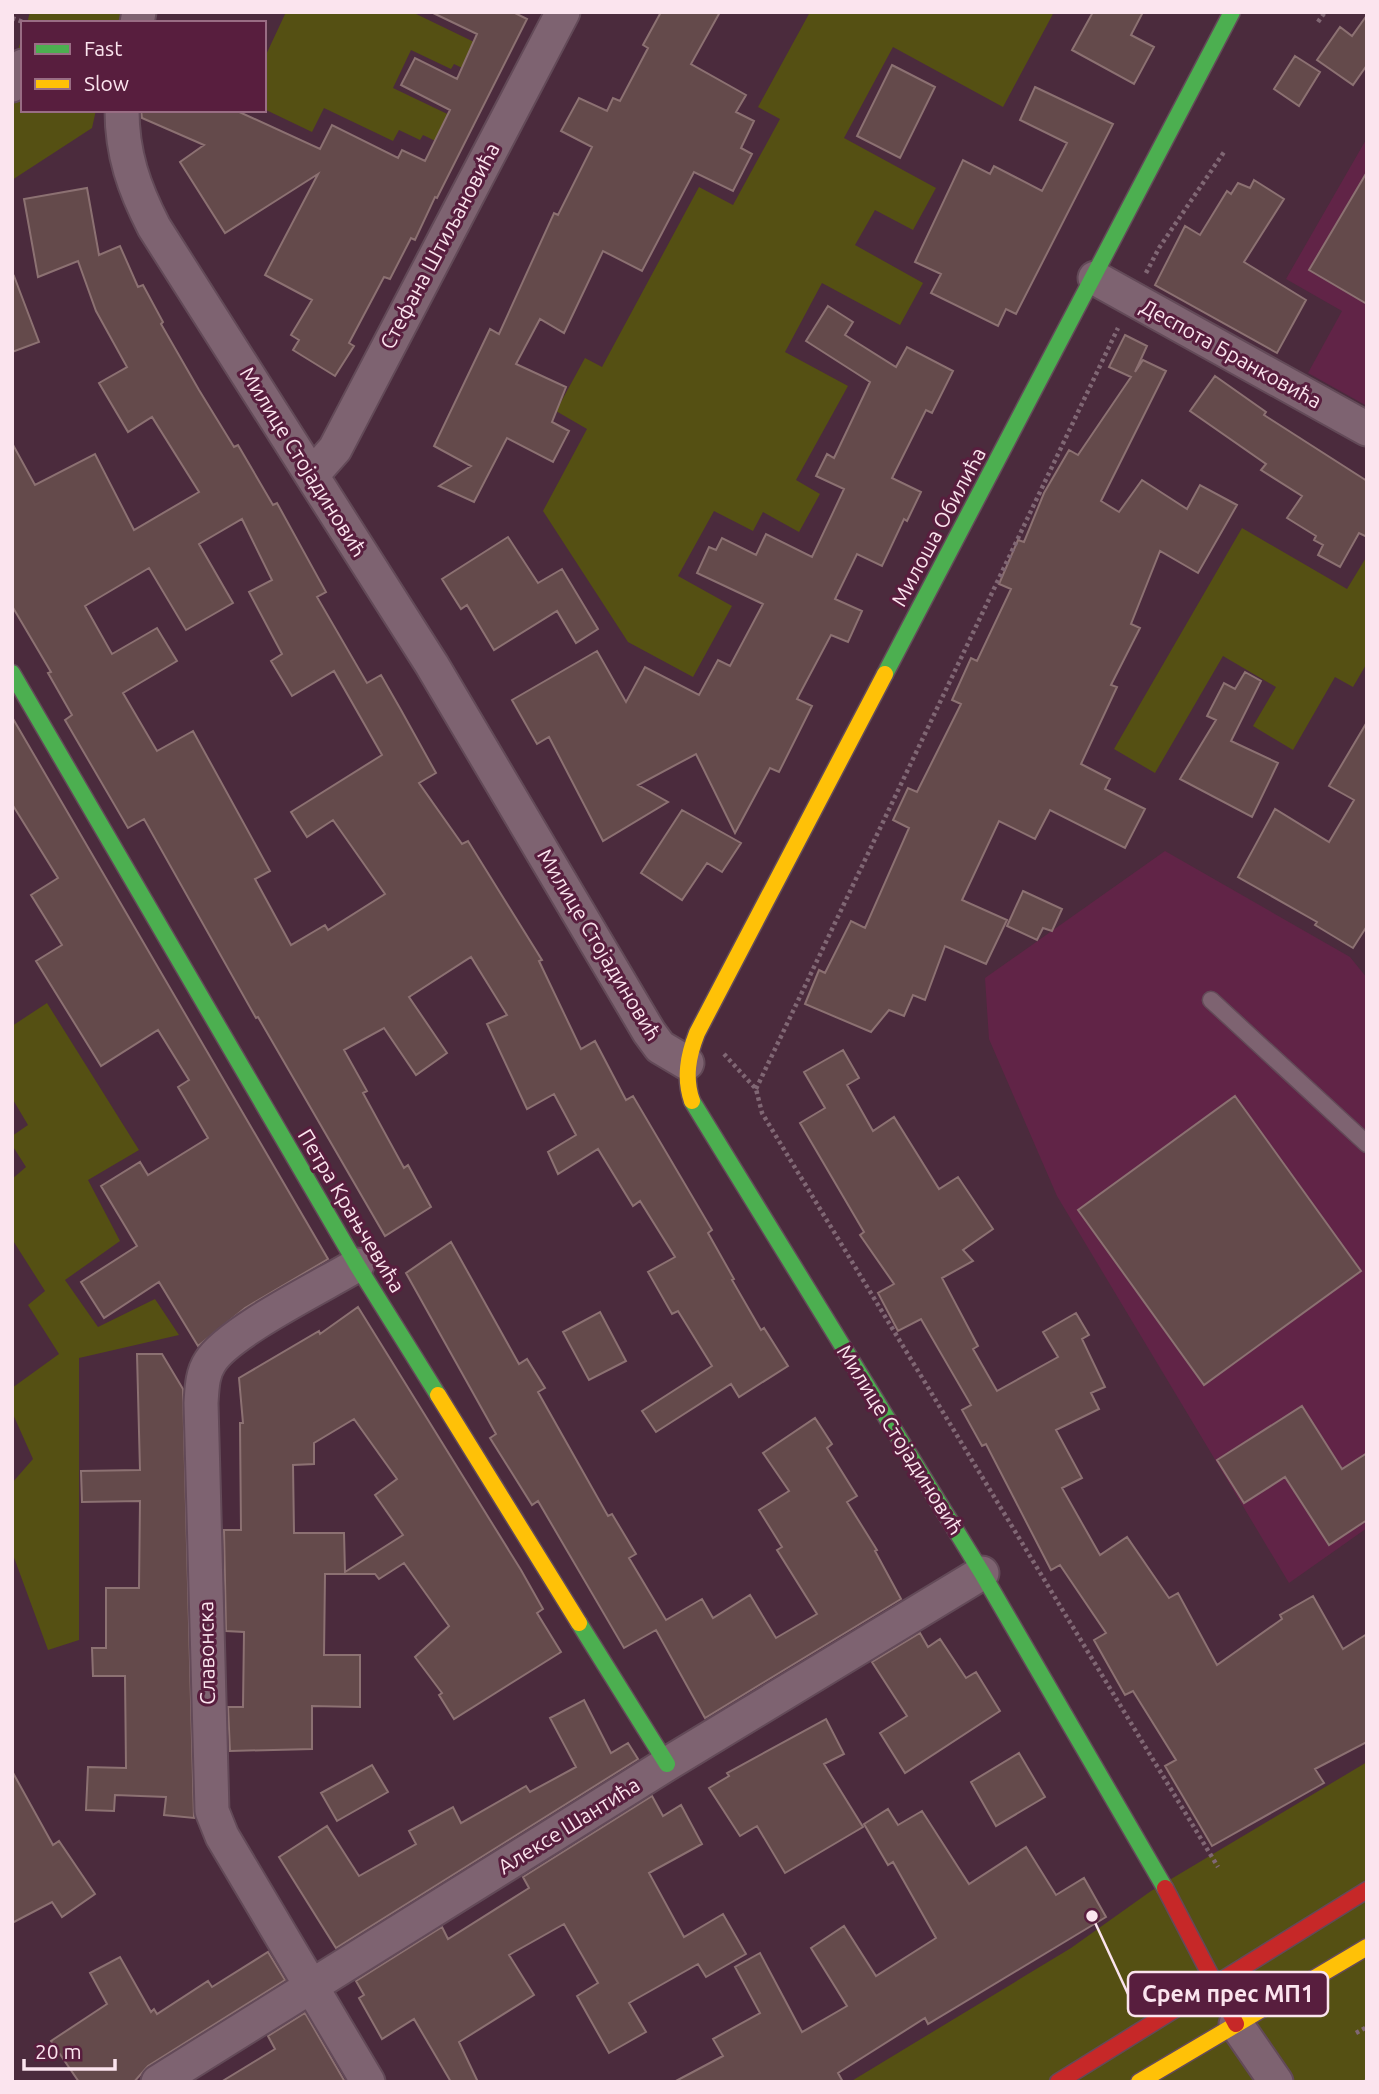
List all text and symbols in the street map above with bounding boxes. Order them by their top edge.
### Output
legend [21,21,266,112]
text: Fast [84,36,122,60]
text: Slow [84,71,129,95]
street label: Стефана Штиљановића [374,138,504,353]
street label: Деспота Бранковића [1137,293,1326,413]
street label: Милице Стојадиновић [236,362,372,561]
street label: Милоша Обилића [886,443,990,610]
street label: Милице Стојадиновић [533,844,667,1045]
street label: Петра Крањчевића [294,1124,410,1297]
street label: Милице Стојадиновић [833,1340,969,1539]
street label: Славонска [193,1601,219,1705]
street label: Алексе Шантића [493,1772,644,1878]
callout: Срем прес МП1 [1128,1972,1328,2016]
text: Срем прес МП1 [1142,1981,1314,2006]
scale bar [24,2028,116,2072]
text: 20 m [35,2039,82,2063]

